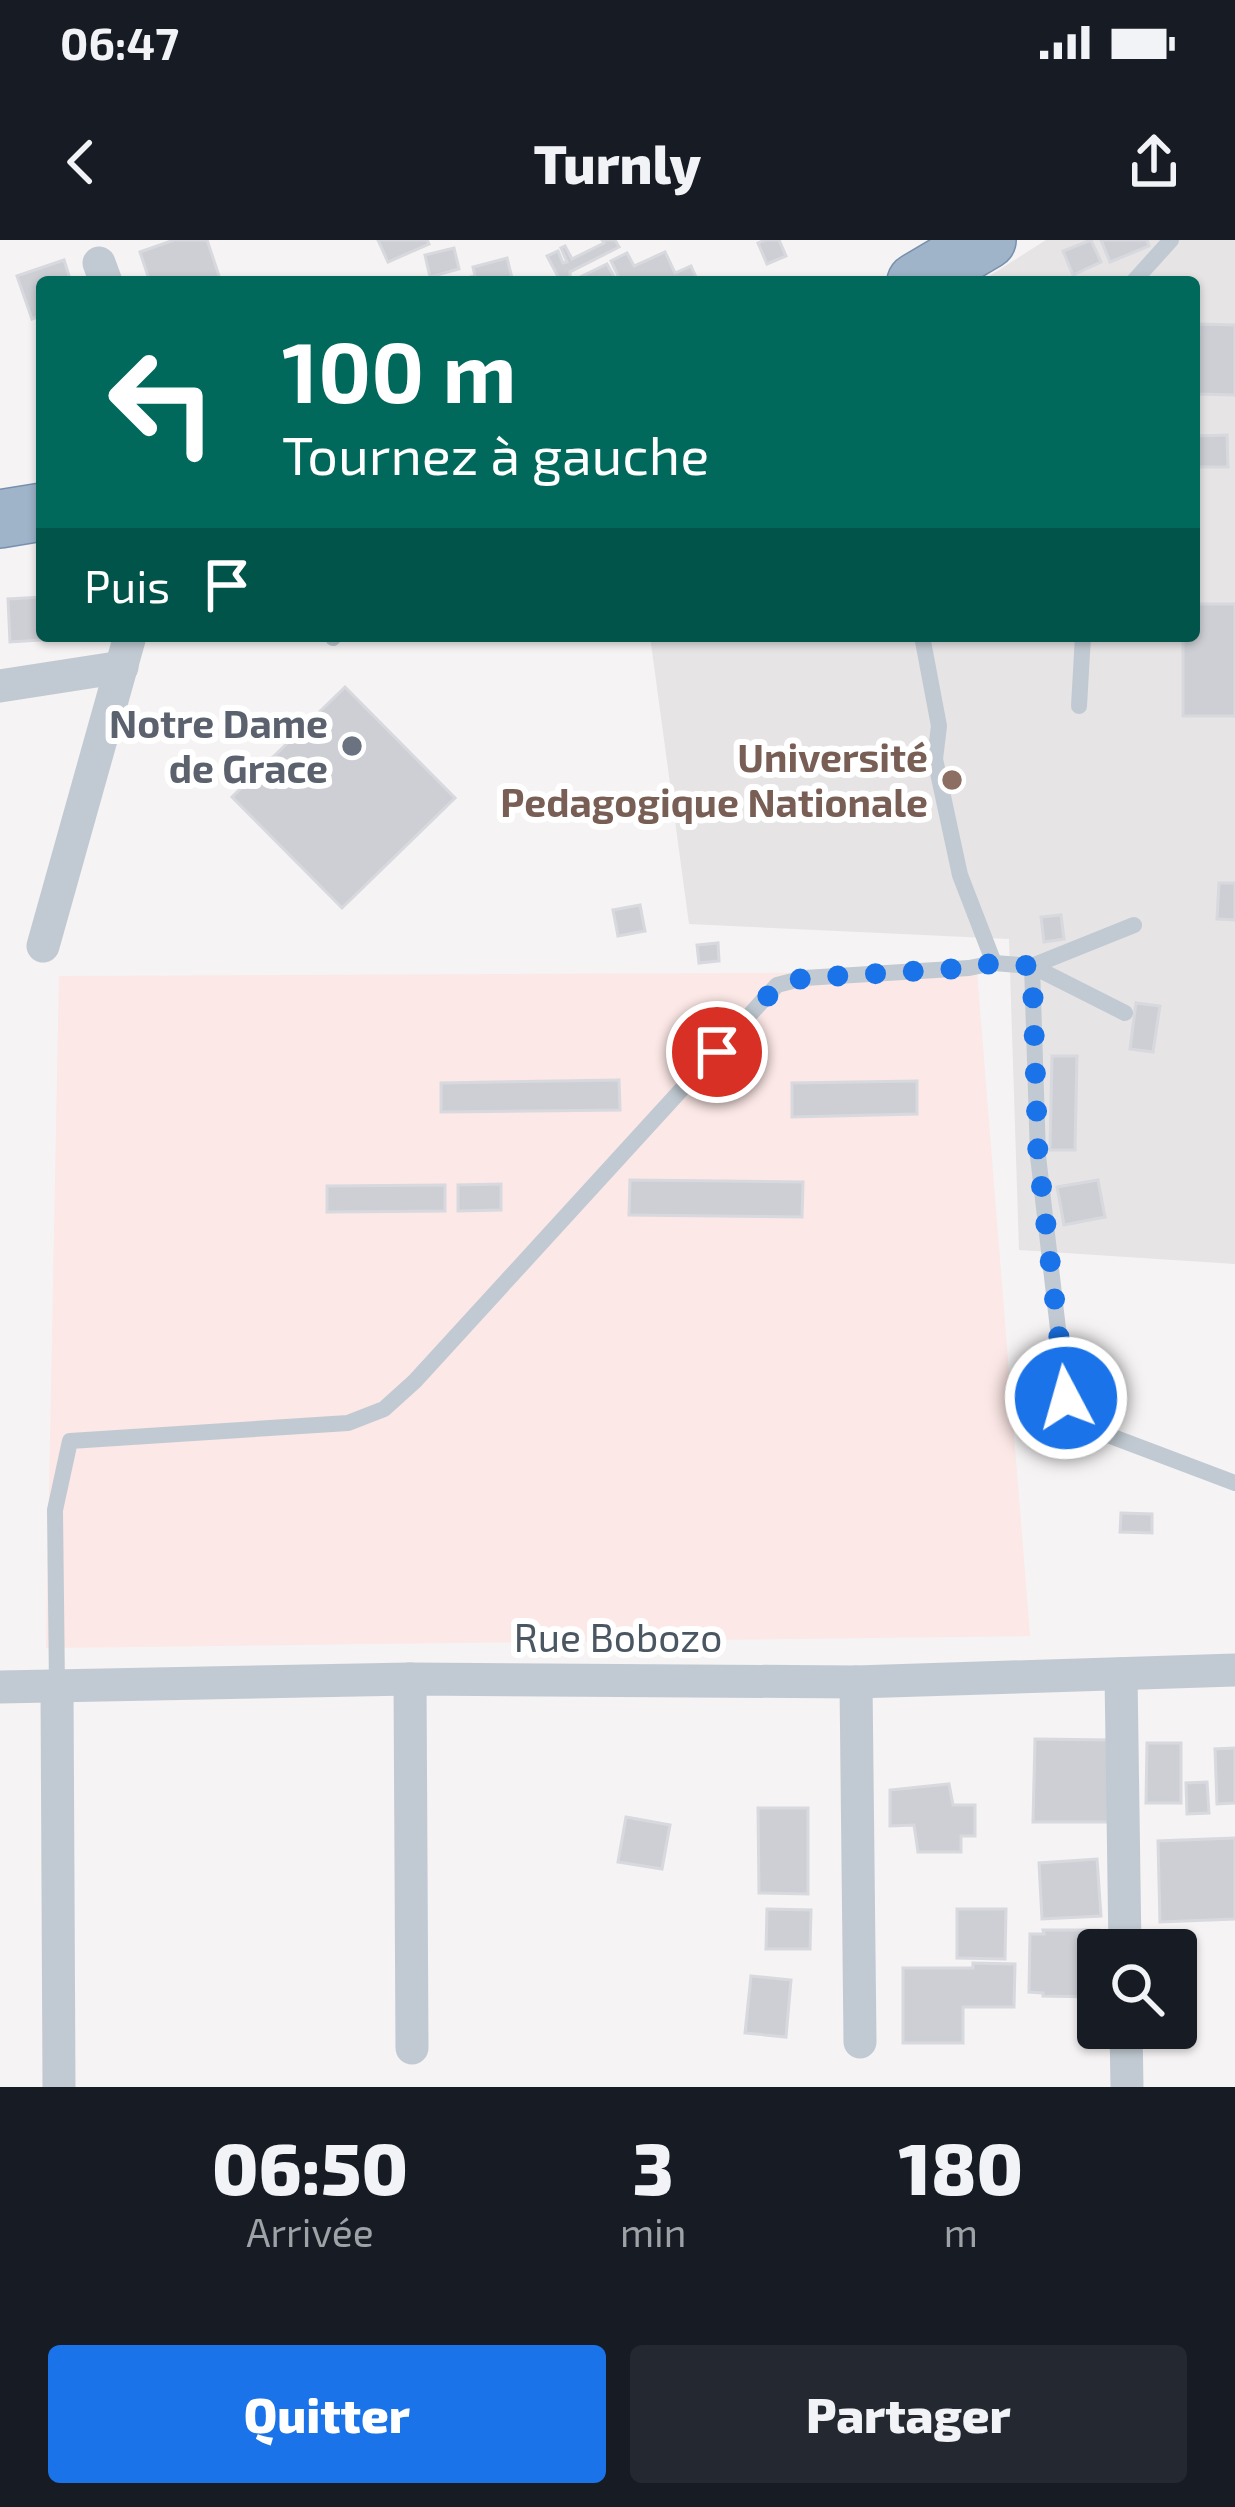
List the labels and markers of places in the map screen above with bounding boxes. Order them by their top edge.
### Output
place label: Notre Dame de Grace [109,699,328,791]
marker: Notre Dame de Grace [339,733,365,759]
place label: Université Pedagogique Nationale [500,733,928,825]
marker: Université Pedagogique Nationale [939,767,965,793]
pin [666,1001,768,1103]

